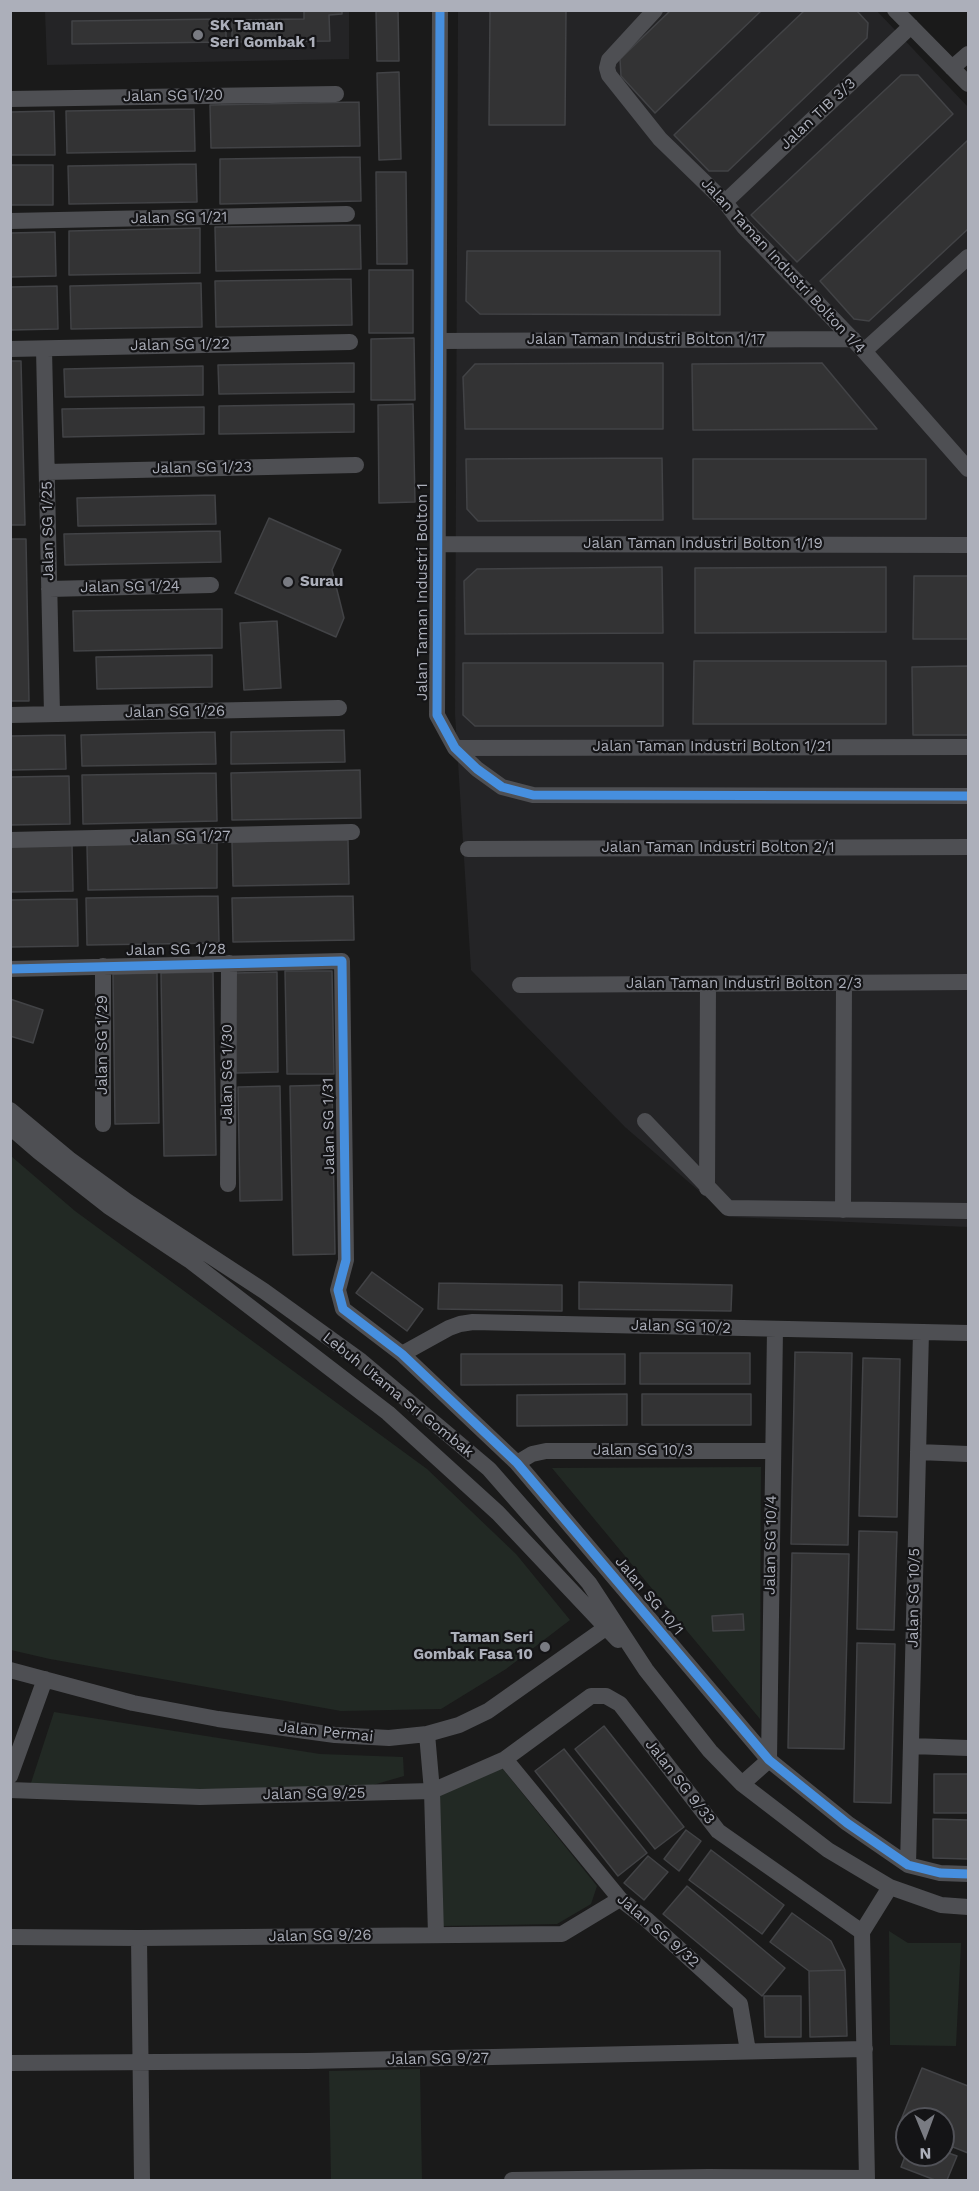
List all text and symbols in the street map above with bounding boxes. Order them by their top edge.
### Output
place label: SK Taman Seri Gombak 1 [210,17,316,52]
marker: SK Taman Seri Gombak 1 [191,28,205,42]
street label: Jalan TIB 3/3 [777,74,859,154]
street label: Jalan SG 1/20 [123,86,223,106]
street label: Jalan Taman Industri Bolton 1/4 [697,175,869,357]
street label: Jalan SG 1/21 [130,208,228,228]
street label: Jalan Taman Industri Bolton 1/17 [527,331,765,349]
street label: Jalan SG 1/22 [130,335,230,355]
street label: Jalan SG 1/23 [152,458,252,478]
street label: Jalan SG 1/25 [38,481,58,581]
street label: Jalan Taman Industri Bolton 1 [414,483,432,701]
street label: Jalan Taman Industri Bolton 1/19 [583,535,823,553]
place label: Surau [300,573,343,591]
marker: Surau [281,575,295,589]
street label: Jalan SG 1/24 [80,577,180,597]
street label: Jalan SG 1/26 [125,702,225,722]
street label: Jalan Taman Industri Bolton 1/21 [593,738,831,756]
street label: Jalan SG 1/27 [131,827,231,847]
street label: Jalan Taman Industri Bolton 2/1 [601,839,835,857]
street label: Jalan SG 1/28 [126,940,226,960]
street label: Jalan Taman Industri Bolton 2/3 [626,975,862,993]
street label: Jalan SG 1/29 [94,995,112,1095]
street label: Jalan SG 1/30 [219,1024,237,1124]
street label: Jalan SG 1/31 [319,1077,339,1175]
street label: Jalan SG 10/2 [631,1316,731,1338]
street label: Lebuh Utama Sri Gombak [319,1329,477,1461]
street label: Jalan SG 10/3 [593,1442,693,1460]
street label: Jalan SG 10/4 [761,1495,781,1595]
street label: Jalan SG 10/5 [904,1548,924,1648]
street label: Jalan SG 10/1 [611,1553,687,1639]
place label: Taman Seri Gombak Fasa 10 [413,1629,533,1664]
marker: Taman Seri Gombak Fasa 10 [538,1640,552,1654]
street label: Jalan Permai [278,1718,374,1746]
street label: Jalan SG 9/33 [641,1736,719,1828]
street label: Jalan SG 9/25 [262,1784,366,1804]
street label: Jalan SG 9/32 [613,1890,703,1972]
street label: Jalan SG 9/26 [268,1926,372,1946]
street label: Jalan SG 9/27 [387,2049,489,2069]
north arrow [895,2107,955,2167]
text: N [919,2144,931,2163]

